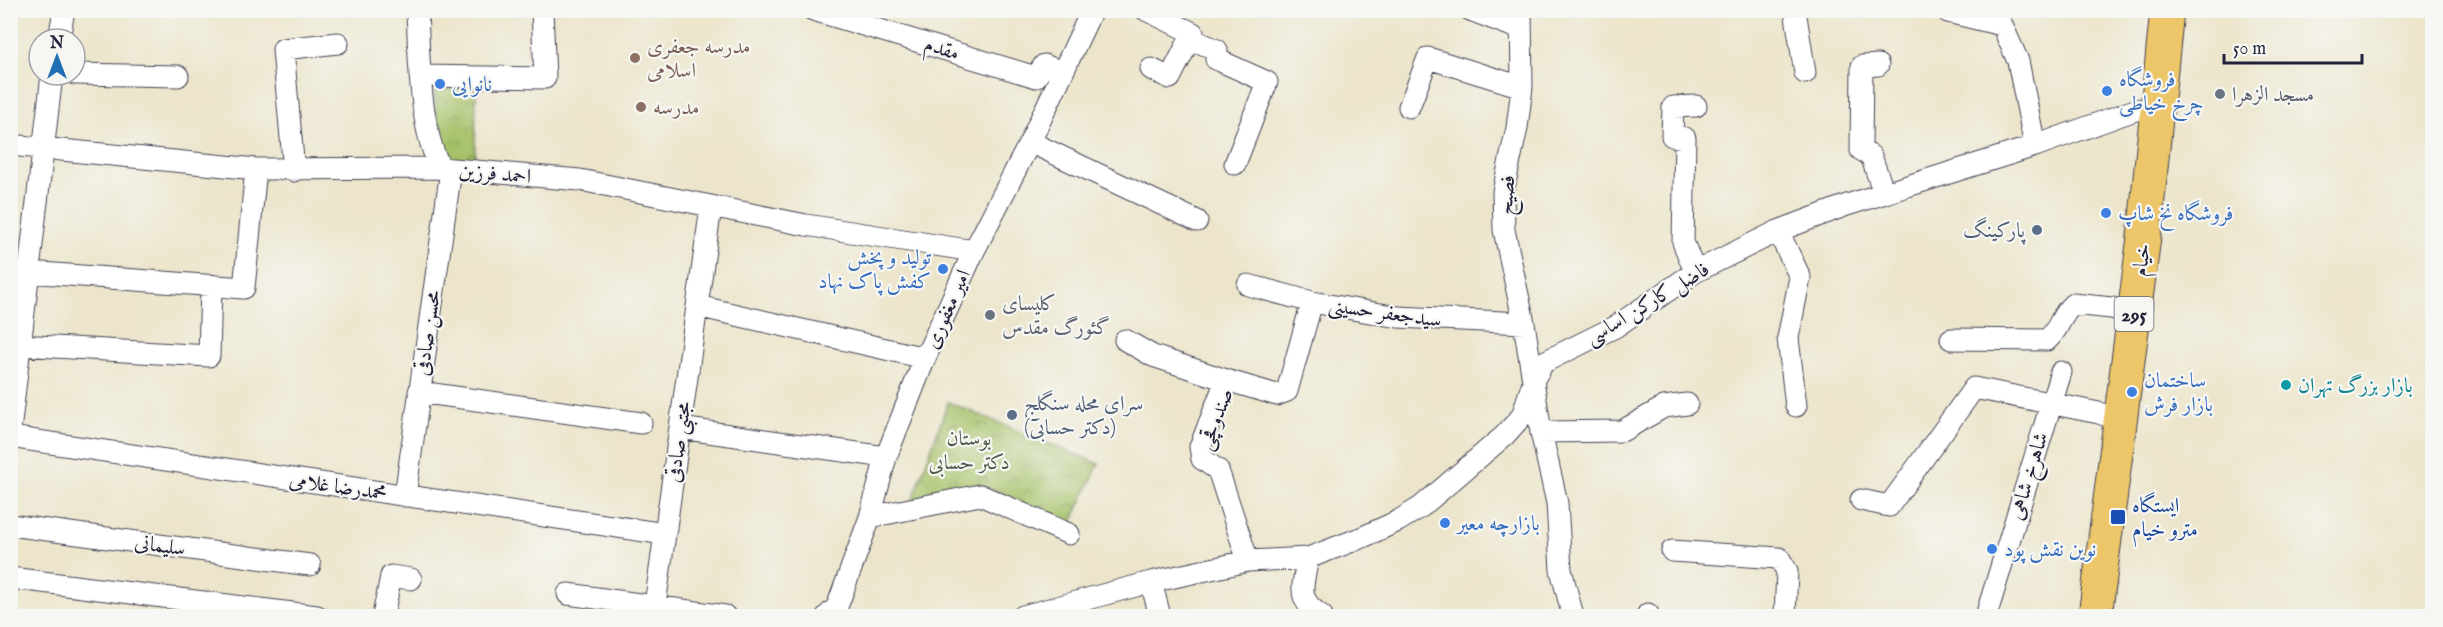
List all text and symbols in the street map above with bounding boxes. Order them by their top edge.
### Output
north arrow [27,27,87,87]
scale bar [2224,27,2362,65]
street label: مقدم [920,31,963,71]
text: N [49,34,64,54]
place label: مدرسه جعفری اسلامی [647,34,751,85]
text: 50 m [2233,38,2266,61]
marker: مدرسه جعفری اسلامی [628,51,642,65]
place label: فروشگاه چرخ خیاطی [2119,66,2204,122]
place label: نانوایی [452,72,492,99]
marker: نانوایی [433,77,447,91]
place label: مسجد الزهرا [2232,82,2314,109]
marker: فروشگاه چرخ خیاطی [2100,84,2114,98]
marker: مسجد الزهرا [2213,87,2227,101]
place label: مدرسه [653,95,699,122]
marker: مدرسه [634,100,648,114]
street label: احمد فرزین [457,158,532,191]
street label: فصیح [1493,174,1526,216]
place label: فروشگاه نخ شاپ [2118,200,2233,231]
marker: فروشگاه نخ شاپ [2099,206,2113,220]
place label: پارکینگ [1963,217,2026,245]
marker: پارکینگ [2030,223,2044,237]
street label: خیام [2127,242,2161,279]
place label: تولید و پخش کفش پاک نهاد [818,245,932,296]
street label: فاضل کارکن اساسی [1581,257,1715,352]
marker: تولید و پخش کفش پاک نهاد [936,262,950,276]
street label: امیر مغفوری [919,266,978,354]
street label: محسن صادقی [409,288,448,378]
place label: کلیسای گئورگ مقدس [1002,291,1110,342]
street label: سیدجعفر حسینی [1326,292,1443,335]
road number: 295 [2114,297,2154,331]
marker: کلیسای گئورگ مقدس [983,308,997,322]
place label: ساختمان بازار فرش [2144,368,2213,419]
place label: بازار بزرگ تهران [2298,373,2413,400]
marker: بازار بزرگ تهران [2279,378,2293,392]
street label: صندوقچی [1192,385,1240,454]
marker: ساختمان بازار فرش [2125,385,2139,399]
place label: سرای محله سنگلج (دکتر حسابی) [1024,390,1143,442]
street label: مجتبی صادقی [660,400,701,485]
marker: سرای محله سنگلج (دکتر حسابی) [1005,408,1019,422]
park label: بوستان دکتر حسابی [928,426,1010,477]
street label: شاهرخ شاهی [2003,429,2059,525]
street label: محمدرضا غلامی [287,467,389,508]
place label: ایستگاه مترو خیام [2132,492,2198,547]
marker: ایستگاه مترو خیام [2109,508,2127,526]
place label: بازارچه معیر [1455,511,1540,538]
marker: بازارچه معیر [1438,516,1452,530]
street label: سلیمانی [133,530,187,563]
place label: نوین نقش پود [2004,537,2096,564]
marker: نوین نقش پود [1985,542,1999,556]

